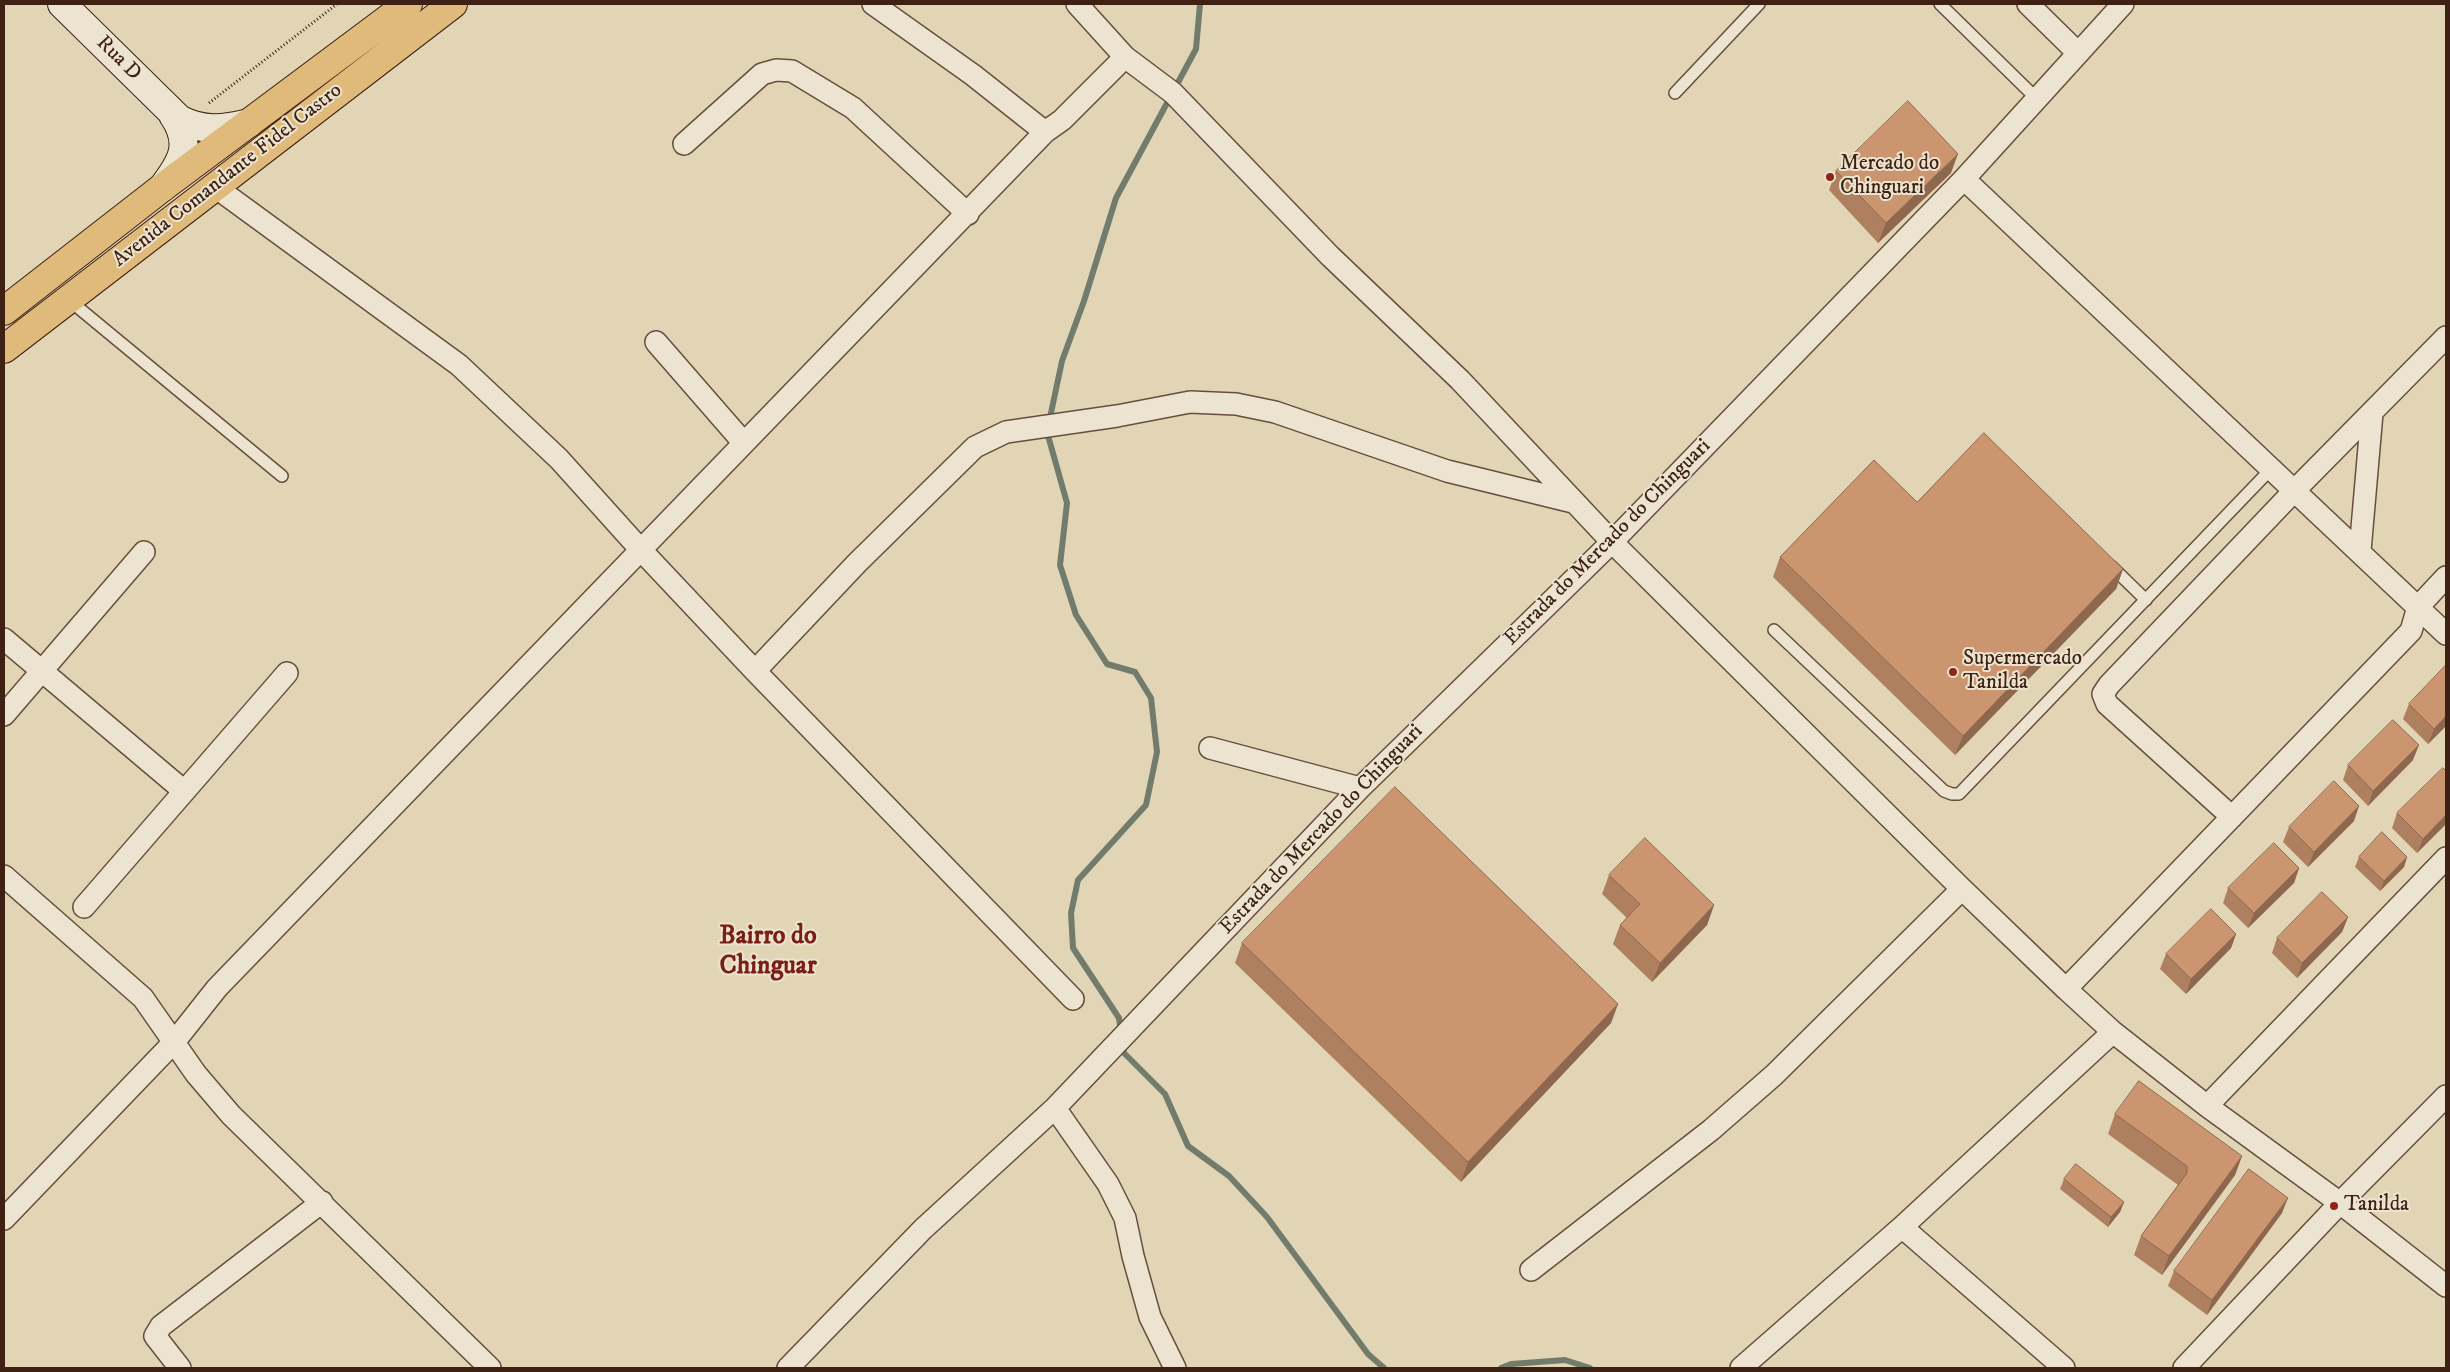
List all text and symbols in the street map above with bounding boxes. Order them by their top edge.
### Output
street label: Rua D [90,31,146,87]
street label: Avenida Comandante Fidel Castro [108,79,348,273]
place label: Mercado do Chinguari [1840,152,1939,202]
marker: Mercado do Chinguari [1824,171,1836,183]
street label: Estrada do Mercado do Chinguari [1499,434,1717,652]
place label: Supermercado Tanilda [1963,647,2082,697]
marker: Supermercado Tanilda [1947,666,1959,678]
street label: Estrada do Mercado do Chinguari [1215,720,1429,940]
district label: Bairro do Chinguar [719,922,817,984]
place label: Tanilda [2344,1193,2409,1219]
marker: Tanilda [2328,1200,2340,1212]

